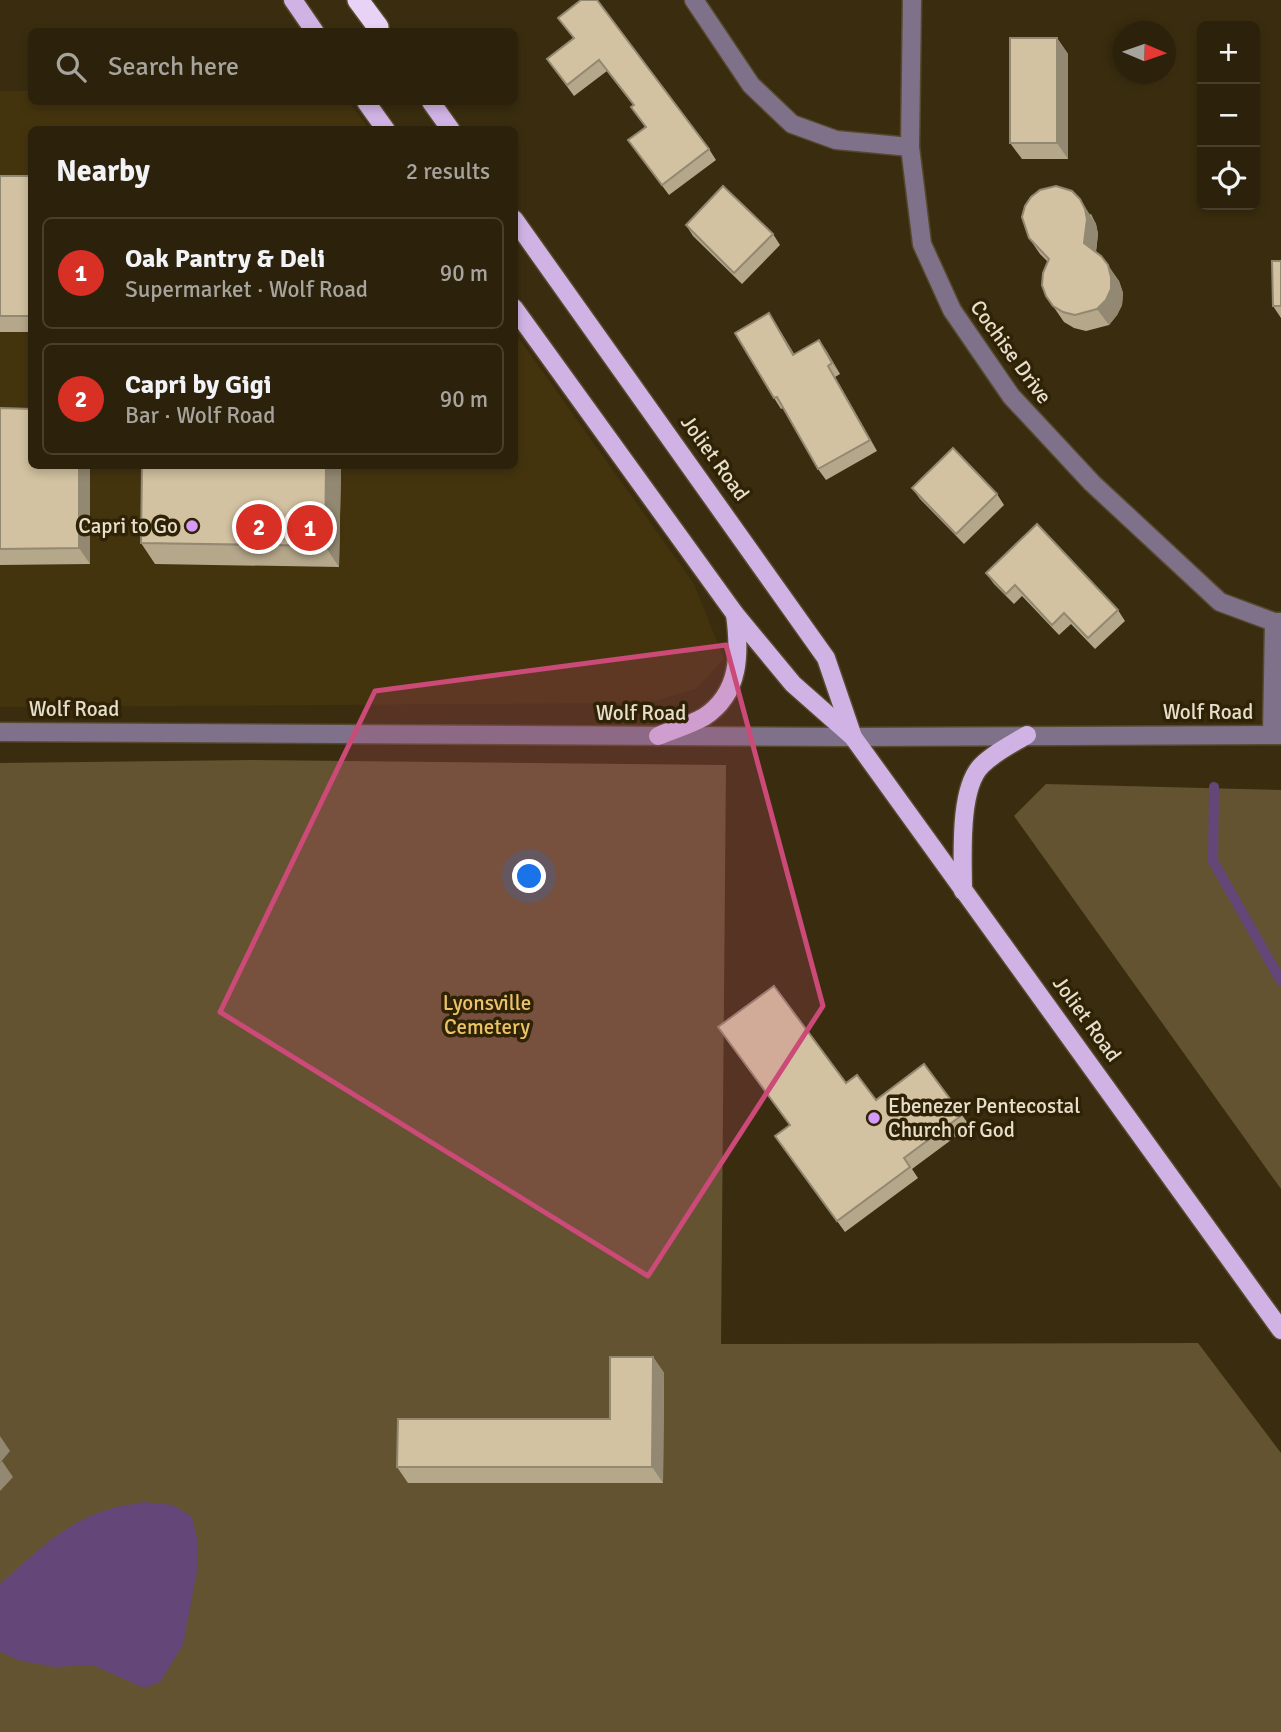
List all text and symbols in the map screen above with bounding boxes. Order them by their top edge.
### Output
north arrow [1113,21,1176,84]
map controls [1197,21,1260,210]
button: + [1197,21,1260,84]
search box [28,28,518,105]
icon: search [52,48,90,86]
text: Search here [108,51,239,83]
button: − [1197,84,1260,147]
button: locate [1197,147,1260,210]
text: Nearby [56,153,150,190]
text: 2 results [406,157,490,186]
text: Oak Pantry & Deli [125,243,325,275]
text: 1 [75,259,87,288]
text: 90 m [440,259,488,288]
text: Supermarket · Wolf Road [125,275,368,304]
street label: Cochise Drive [965,295,1057,409]
text: Capri by Gigi [125,369,271,401]
text: 2 [75,385,87,414]
text: 90 m [440,385,488,414]
text: Bar · Wolf Road [125,401,275,430]
street label: Joliet Road [675,410,755,506]
pin: 2 [236,501,282,553]
pin: 1 [287,502,333,554]
place label: Capri to Go [78,513,178,539]
marker: Capri to Go [184,518,200,534]
street label: Wolf Road [29,696,119,722]
street label: Wolf Road [1163,699,1253,725]
street label: Wolf Road [596,700,686,726]
your location [512,859,546,893]
street label: Joliet Road [1047,971,1127,1067]
park label: Lyonsville Cemetery [443,990,531,1040]
place label: Ebenezer Pentecostal Church of God [888,1093,1080,1143]
marker: Ebenezer Pentecostal Church of God [866,1110,882,1126]

